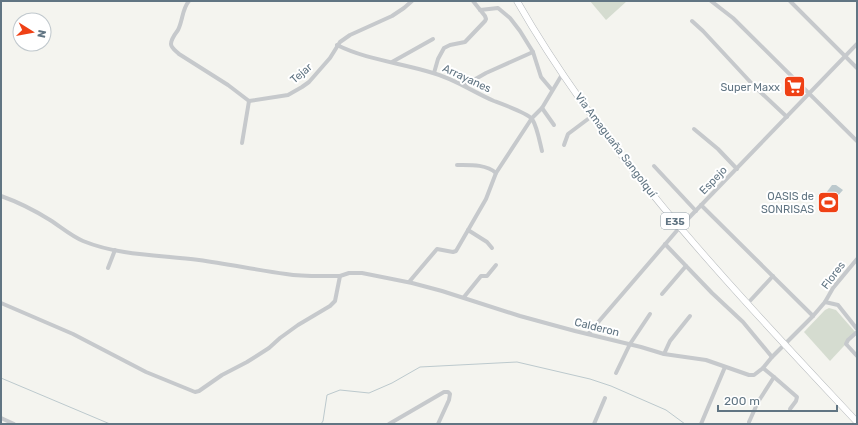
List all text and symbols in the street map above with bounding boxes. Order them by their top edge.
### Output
north arrow [12,12,52,52]
text: N [34,29,48,39]
street label: Tejar [288,60,315,86]
street label: Arrayanes [440,62,493,95]
supermarket icon: Super Maxx [782,74,808,100]
place label: Super Maxx [721,81,780,94]
street label: Via Amaguaña Sangolquí [572,91,660,201]
street label: Espejo [697,164,730,197]
sports icon: OASIS de SONRISAS [816,189,842,215]
place label: OASIS de SONRISAS [761,190,814,216]
road number: E35 [661,213,689,229]
street label: Flores [819,259,848,292]
street label: Calderon [573,316,621,339]
scale bar [718,387,837,413]
text: 200 m [724,394,760,408]

